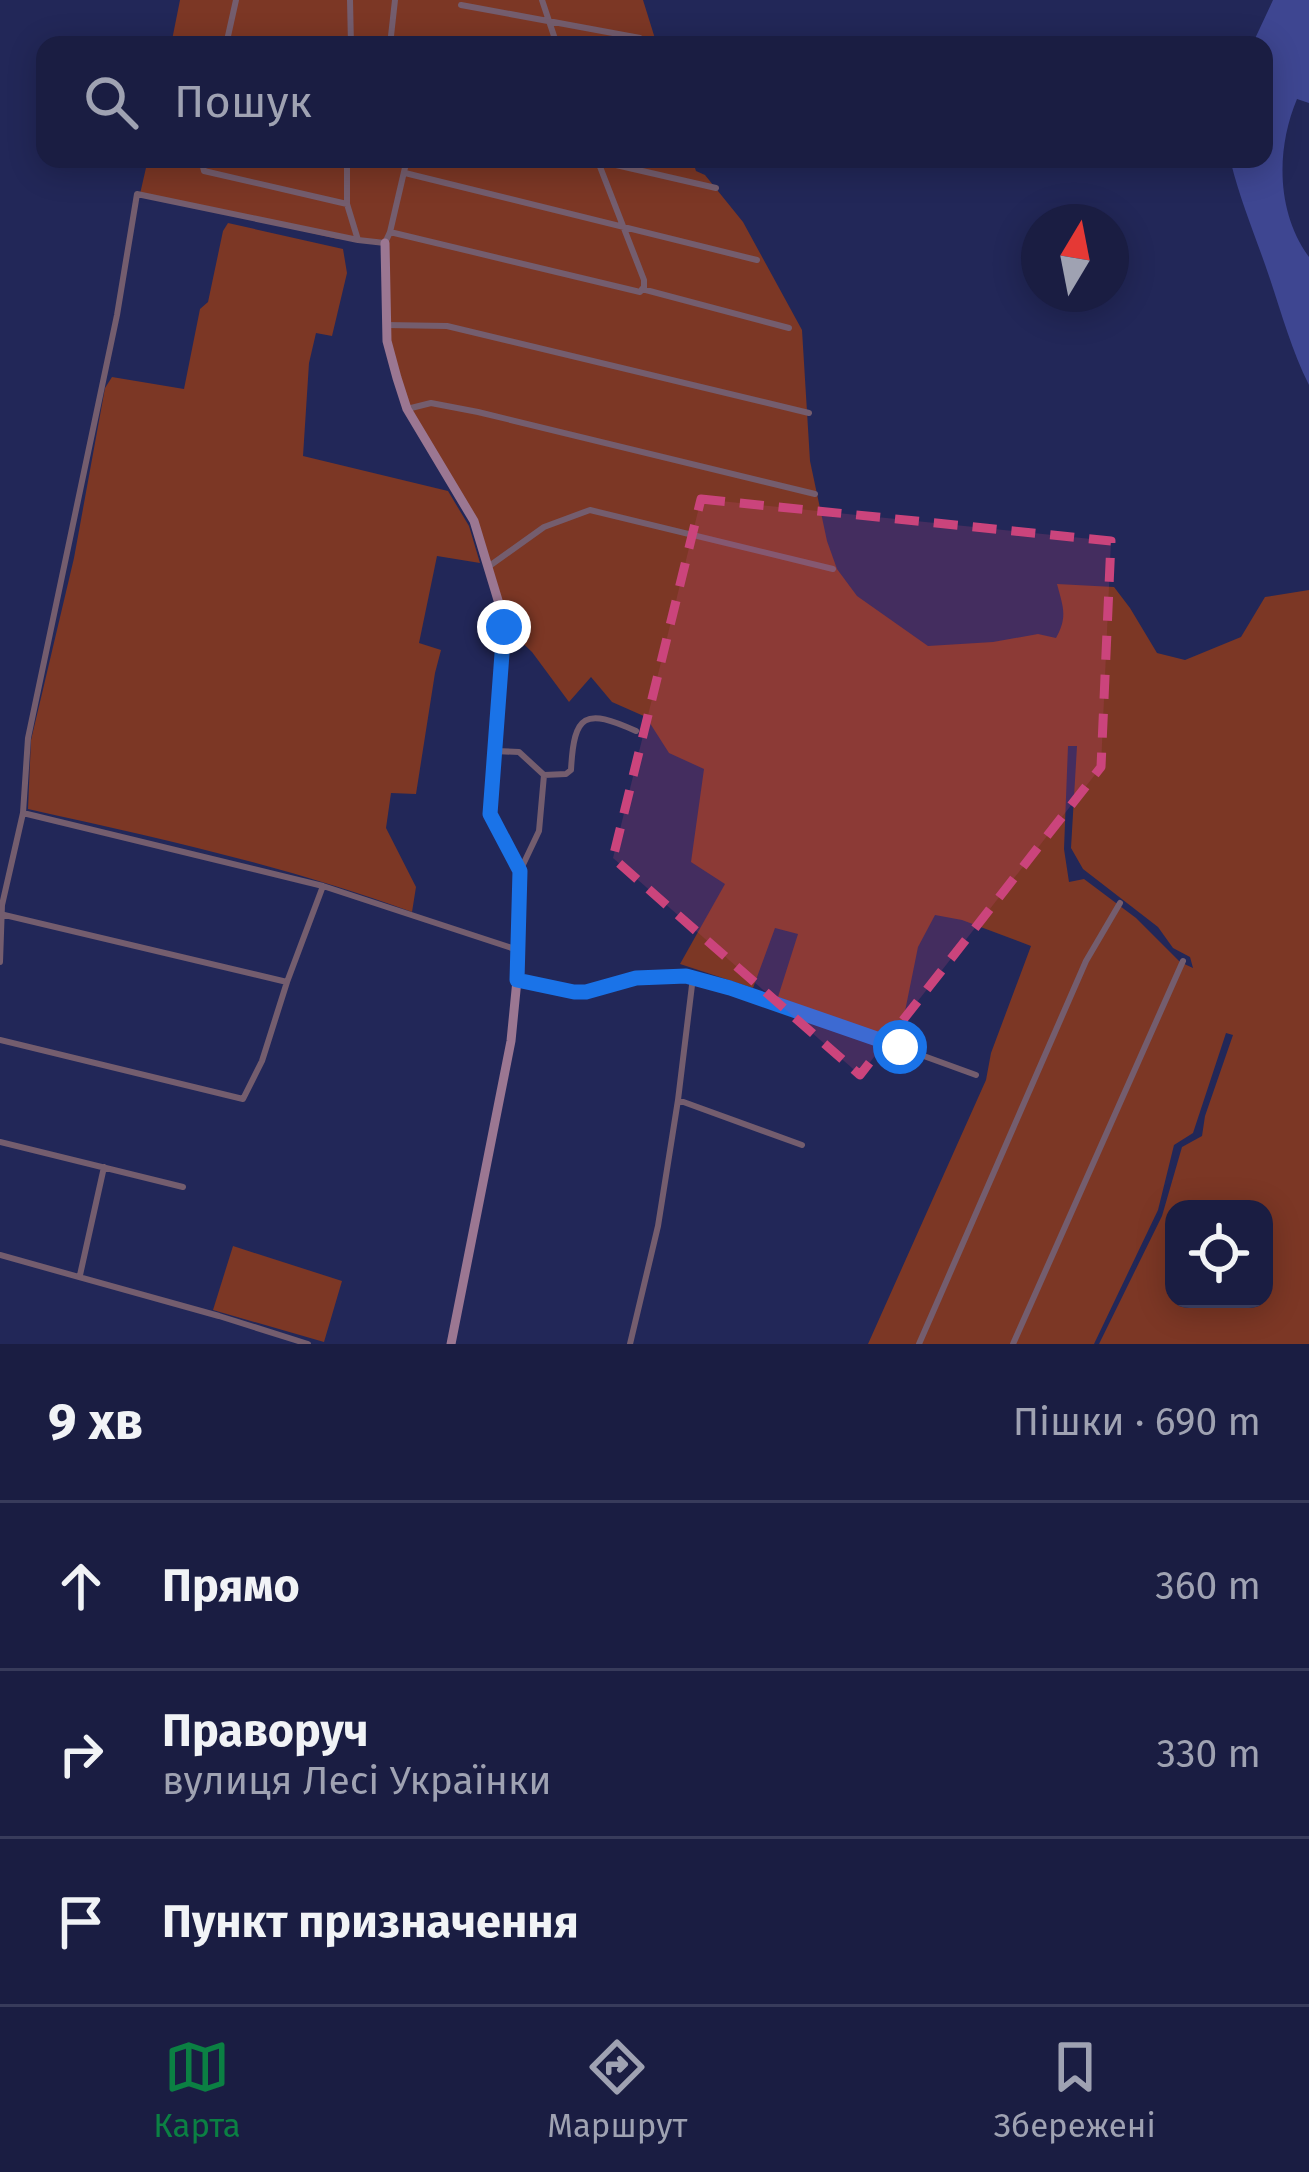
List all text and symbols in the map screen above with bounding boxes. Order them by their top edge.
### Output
search box [36,36,1273,168]
icon: search [78,69,144,135]
text: Пошук [174,75,312,129]
north arrow [1021,204,1129,312]
route end [477,600,531,654]
route start [873,1020,927,1074]
map controls [1165,1200,1273,1308]
button: locate [1165,1200,1273,1308]
text: 9 хв [48,1391,143,1453]
text: Пішки · 690 m [1013,1399,1261,1445]
icon: ahead [48,1553,114,1619]
text: Прямо [162,1559,300,1613]
text: 360 m [1155,1563,1261,1609]
text: Праворуч [162,1704,369,1758]
icon: right [48,1721,114,1787]
text: 330 m [1157,1731,1261,1777]
text: вулиця Лесі Українки [162,1758,552,1804]
icon: arrive [48,1889,114,1955]
text: Пункт призначення [162,1895,579,1949]
tab: Карта [153,2034,241,2146]
tab: Маршрут [547,2034,687,2146]
tab: Збережені [994,2034,1156,2146]

